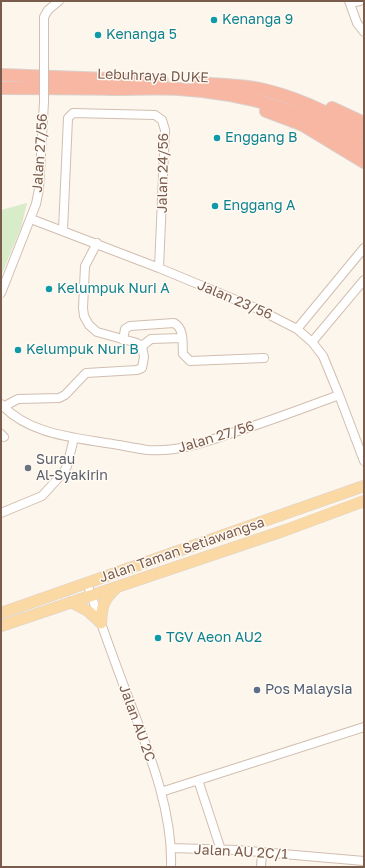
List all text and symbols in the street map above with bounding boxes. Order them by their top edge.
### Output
place label: Kenanga 9 [222,12,293,28]
marker: Kenanga 9 [209,15,219,25]
place label: Kenanga 5 [106,27,177,43]
marker: Kenanga 5 [93,30,103,40]
street label: Lebuhraya DUKE [97,66,209,86]
street label: Jalan 27/56 [29,113,51,193]
place label: Enggang B [225,130,297,146]
street label: Jalan 24/56 [154,133,172,213]
marker: Enggang B [212,133,222,143]
place label: Enggang A [223,198,295,214]
marker: Enggang A [210,201,220,211]
street label: Jalan 23/56 [195,277,275,323]
place label: Kelumpuk Nuri A [57,281,170,297]
marker: Kelumpuk Nuri A [44,284,54,294]
place label: Kelumpuk Nuri B [26,342,139,358]
marker: Kelumpuk Nuri B [13,345,23,355]
street label: Jalan 27/56 [176,417,256,457]
place label: Surau Al-Syakirin [36,452,108,484]
marker: Surau Al-Syakirin [23,463,33,473]
street label: Jalan Taman Setiawangsa [97,514,267,586]
place label: TGV Aeon AU2 [166,630,262,646]
marker: TGV Aeon AU2 [153,633,163,643]
street label: Jalan AU 2C [115,682,159,764]
place label: Pos Malaysia [265,682,352,698]
marker: Pos Malaysia [252,685,262,695]
street label: Jalan AU 2C/1 [194,841,288,863]

